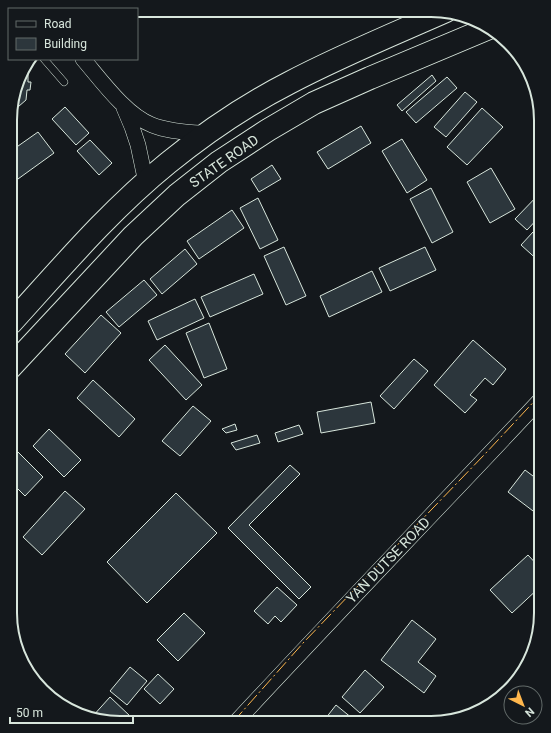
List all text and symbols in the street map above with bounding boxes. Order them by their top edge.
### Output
legend [8,8,138,60]
text: Road [44,17,72,31]
text: Building [44,37,87,51]
street label: STATE ROAD [186,131,262,191]
street label: YAN DUTSE ROAD [343,514,433,606]
north arrow [503,685,543,725]
scale bar [10,699,133,725]
text: N [522,705,537,720]
text: 50 m [16,706,43,720]

